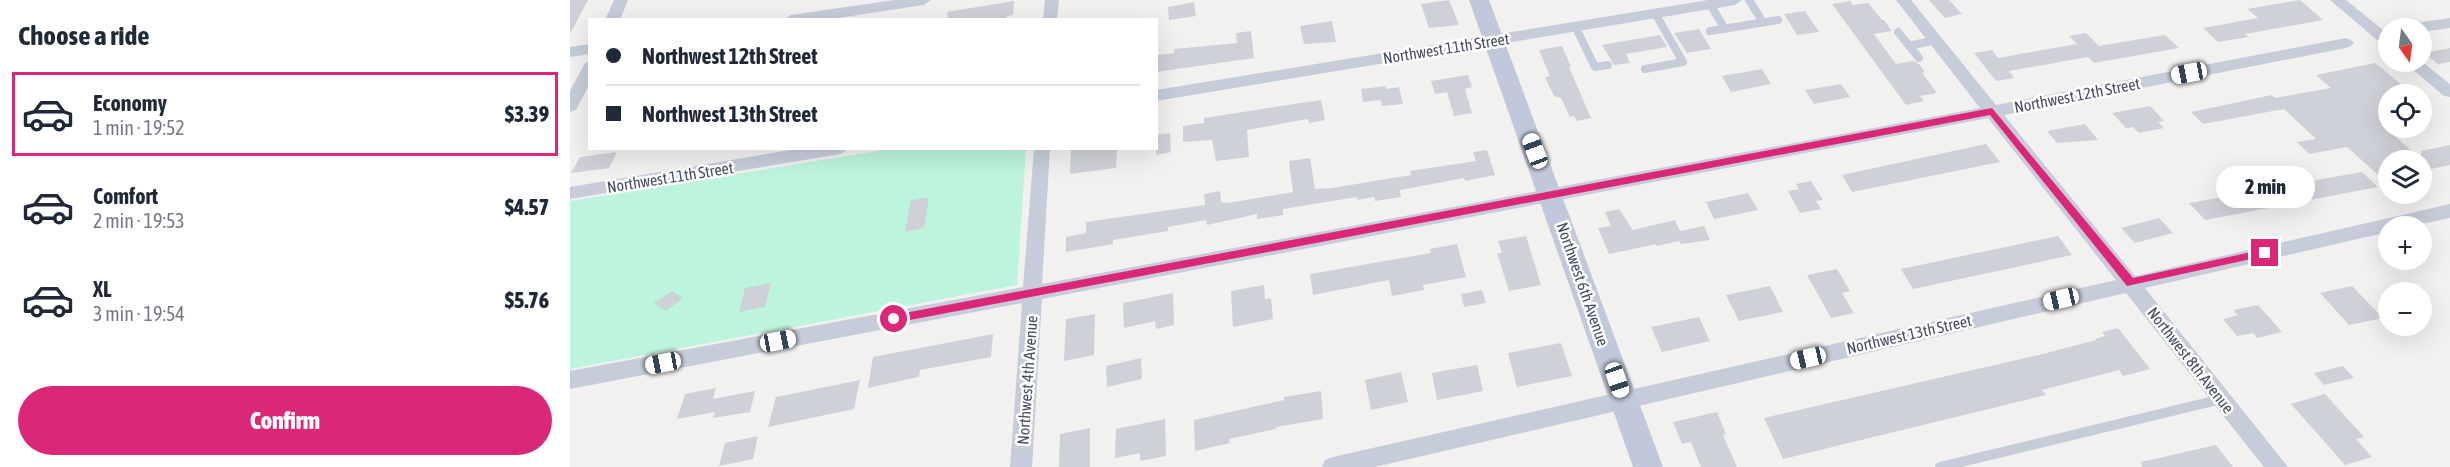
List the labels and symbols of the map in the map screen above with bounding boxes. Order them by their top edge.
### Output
north arrow [2378,18,2432,72]
street label: Northwest 11th Street [1382,29,1511,67]
car [2170,61,2208,85]
street label: Northwest 12th Street [2013,74,2142,116]
car [1520,131,1550,171]
street label: Northwest 11th Street [606,158,735,196]
callout: 2 min [2216,166,2314,208]
street label: Northwest 6th Avenue [1553,220,1613,348]
route end [2251,239,2278,266]
car [2041,286,2081,312]
street label: Northwest 8th Avenue [2144,303,2238,417]
route start [880,305,907,332]
street label: Northwest 13th Street [1845,311,1974,357]
street label: Northwest 4th Avenue [1014,315,1040,445]
car [759,329,797,353]
car [1788,345,1828,371]
car [644,351,682,375]
car [1603,360,1631,400]

